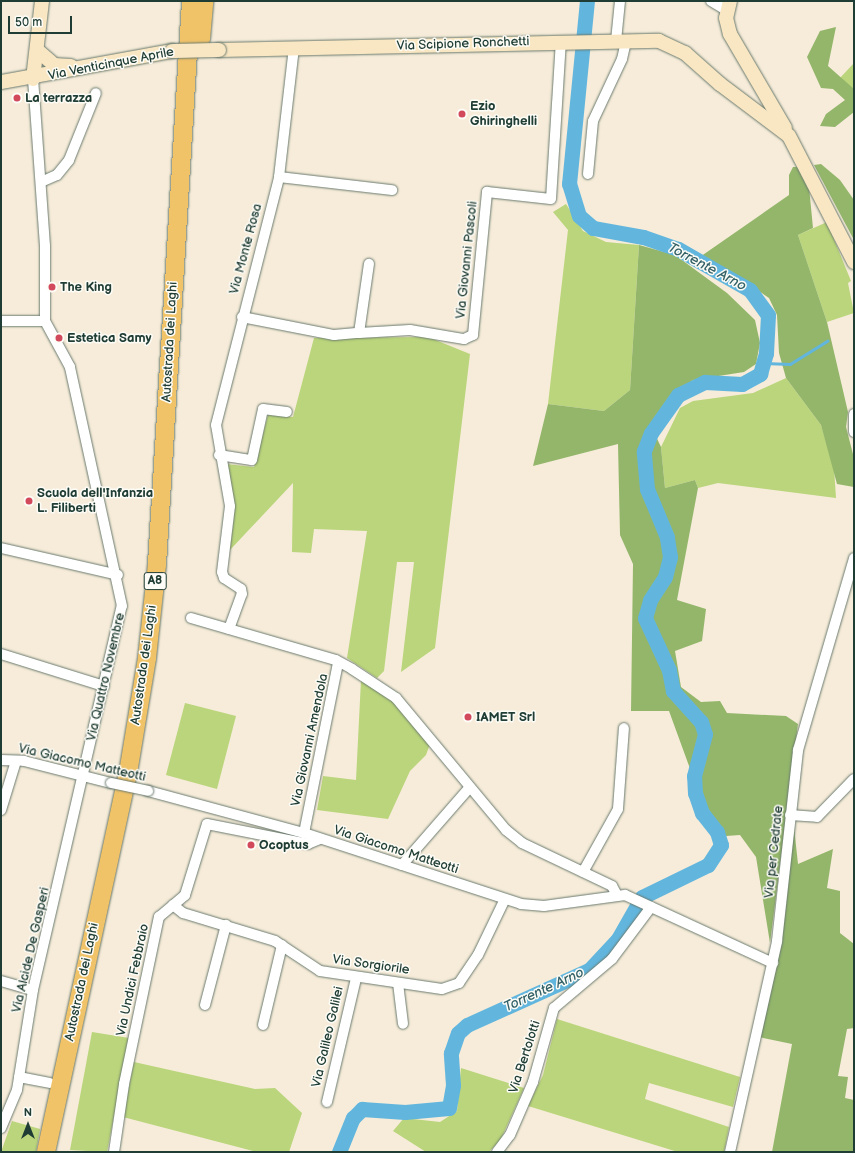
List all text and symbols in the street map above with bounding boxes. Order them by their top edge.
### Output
scale bar [10,8,74,34]
text: 50 m [15,15,42,30]
street label: Via Scipione Ronchetti [396,34,530,54]
street label: Via Venticinque Aprile [47,44,175,84]
place label: La terrazza [25,90,92,106]
marker: La terrazza [12,93,22,103]
place label: Ezio Ghiringhelli [470,99,537,130]
marker: Ezio Ghiringhelli [457,109,467,119]
street label: Via Giovanni Pascoli [453,200,481,320]
street label: Via Monte Rosa [226,202,266,296]
water label: Torrente Arno [665,239,749,295]
place label: The King [60,279,112,295]
street label: Autostrada dei Laghi [159,281,181,403]
marker: The King [47,282,57,292]
place label: Estetica Samy [67,330,151,346]
marker: Estetica Samy [54,333,64,343]
place label: Scuola dell'Infanzia L. Filiberti [37,486,153,517]
marker: Scuola dell'Infanzia L. Filiberti [24,496,34,506]
road number: A8 [143,571,167,591]
street label: Autostrada dei Laghi [128,604,160,726]
street label: Via Quattro Novembre [84,611,128,743]
street label: Via Giovanni Amendola [288,672,332,808]
place label: IAMET Srl [476,709,535,725]
marker: IAMET Srl [463,712,473,722]
street label: Via Giacomo Matteotti [17,741,147,785]
street label: Via per Cedrate [761,805,787,899]
street label: Via Giacomo Matteotti [332,822,460,878]
place label: Ocoptus [259,837,309,853]
marker: Ocoptus [246,840,256,850]
street label: Via Alcide De Gasperi [9,886,53,1014]
street label: Autostrada dei Laghi [62,921,102,1043]
street label: Via Undici Febbraio [113,922,153,1038]
street label: Via Sorgiorile [331,952,411,978]
water label: Torrente Arno [501,964,587,1016]
street label: Via Galileo Galilei [309,985,347,1089]
street label: Via Bertolotti [506,1019,544,1095]
north arrow [8,1105,48,1145]
text: N [24,1106,32,1119]

